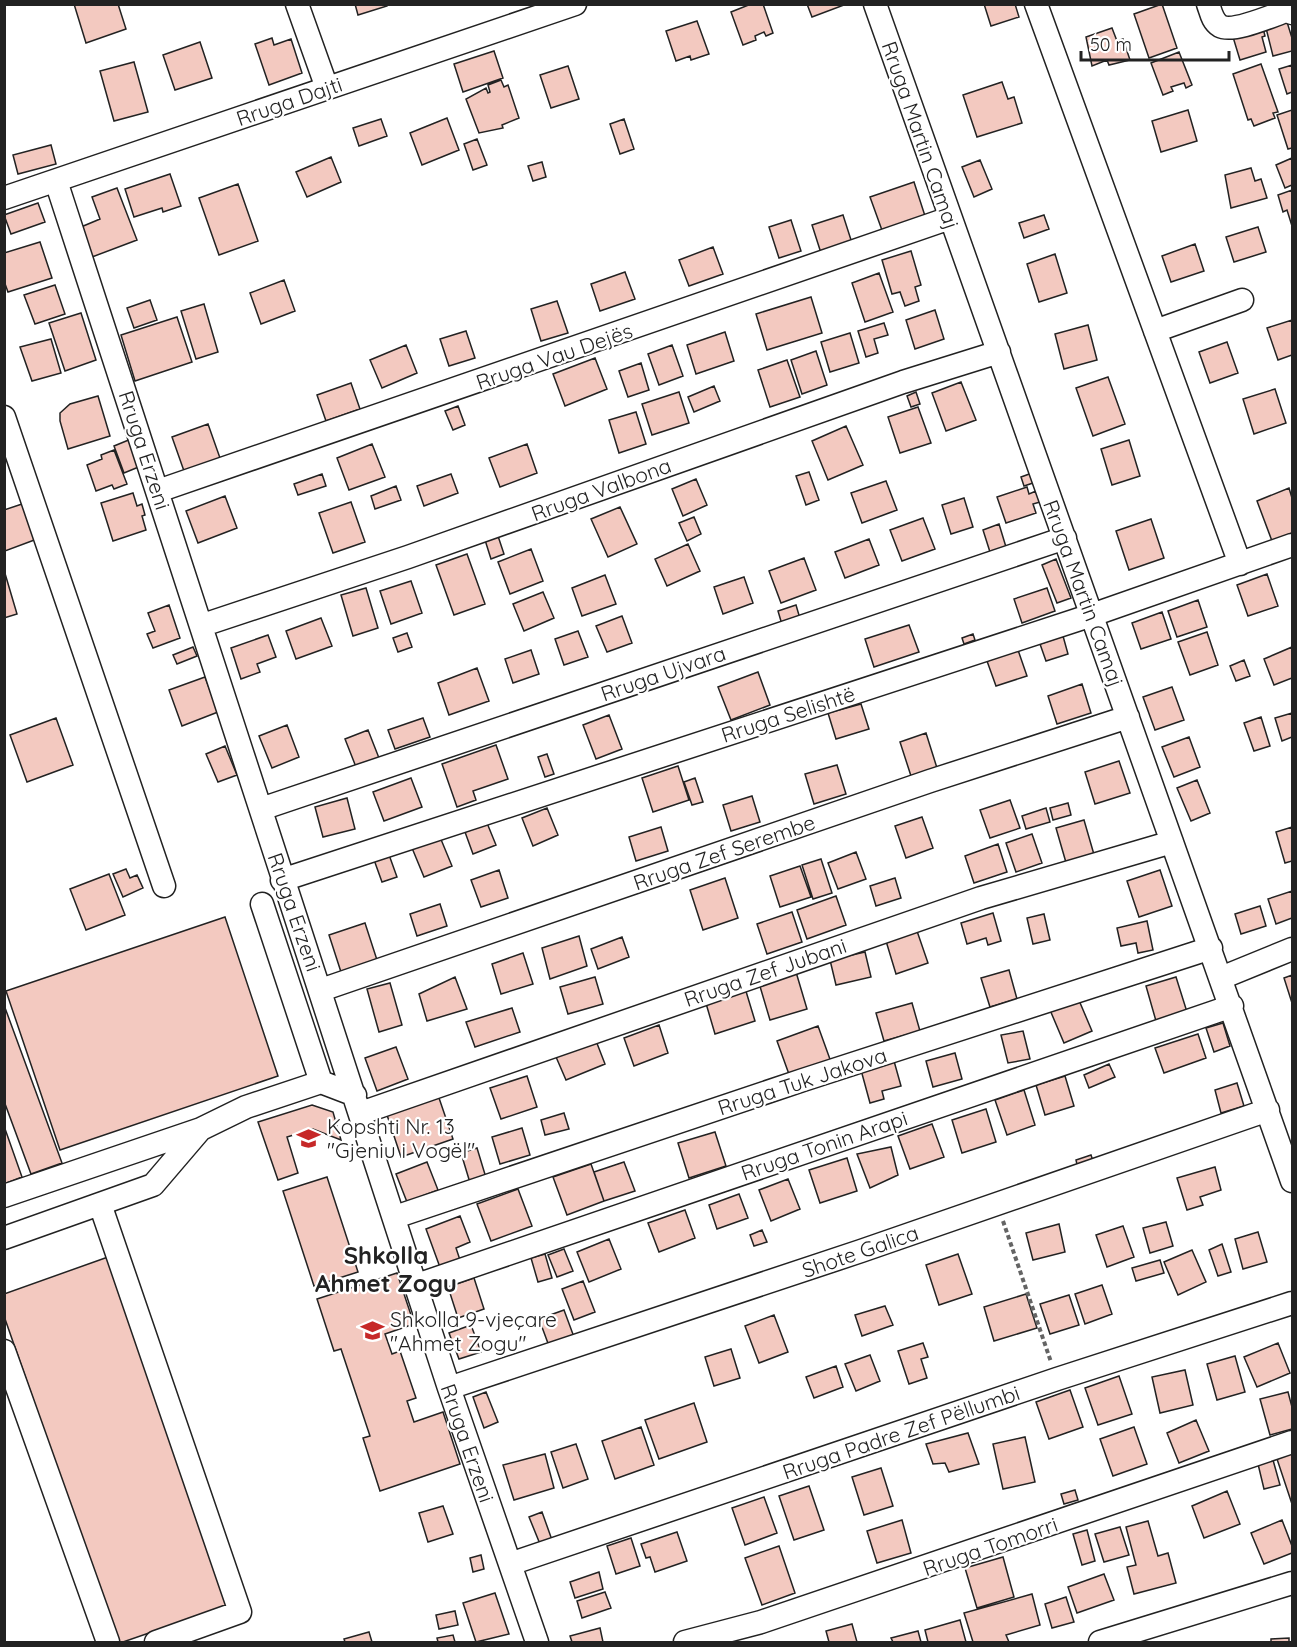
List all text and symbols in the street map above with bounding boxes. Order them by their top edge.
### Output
scale bar [1081,24,1230,62]
text: 50 m [1090,33,1132,56]
street label: Rruga Martin Camaj [877,38,965,232]
street label: Rruga Dajti [233,71,345,131]
street label: Rruga Vau Dejës [472,317,636,395]
street label: Rruga Erzeni [114,387,176,513]
street label: Rruga Valbona [528,452,674,526]
street label: Rruga Martin Camaj [1038,496,1130,690]
street label: Rruga Ujvara [597,639,729,707]
street label: Rruga Selishtë [718,680,858,748]
street label: Rruga Zef Serembe [630,809,818,895]
street label: Rruga Erzeni [263,849,327,975]
street label: Rruga Zef Jubani [680,932,850,1012]
street label: Rruga Tuk Jakova [714,1041,890,1121]
street label: Rruga Tonin Arapi [737,1104,911,1186]
place label: Kopshti Nr. 13 "Gjeniu i Vogël" [327,1113,475,1163]
school or university icon: Kopshti Nr. 13 "Gjeniu i Vogël" [296,1125,322,1151]
street label: Shote Galica [798,1219,922,1283]
district label: Shkolla Ahmet Zogu [315,1240,457,1298]
place label: Shkolla 9-vjeçare "Ahmet Zogu" [390,1306,557,1356]
school or university icon: Shkolla 9-vjeçare "Ahmet Zogu" [359,1318,385,1344]
street label: Rruga Padre Zef Pëllumbi [779,1379,1023,1485]
street label: Rruga Erzeni [436,1380,500,1506]
street label: Rruga Tomorri [919,1511,1061,1581]

